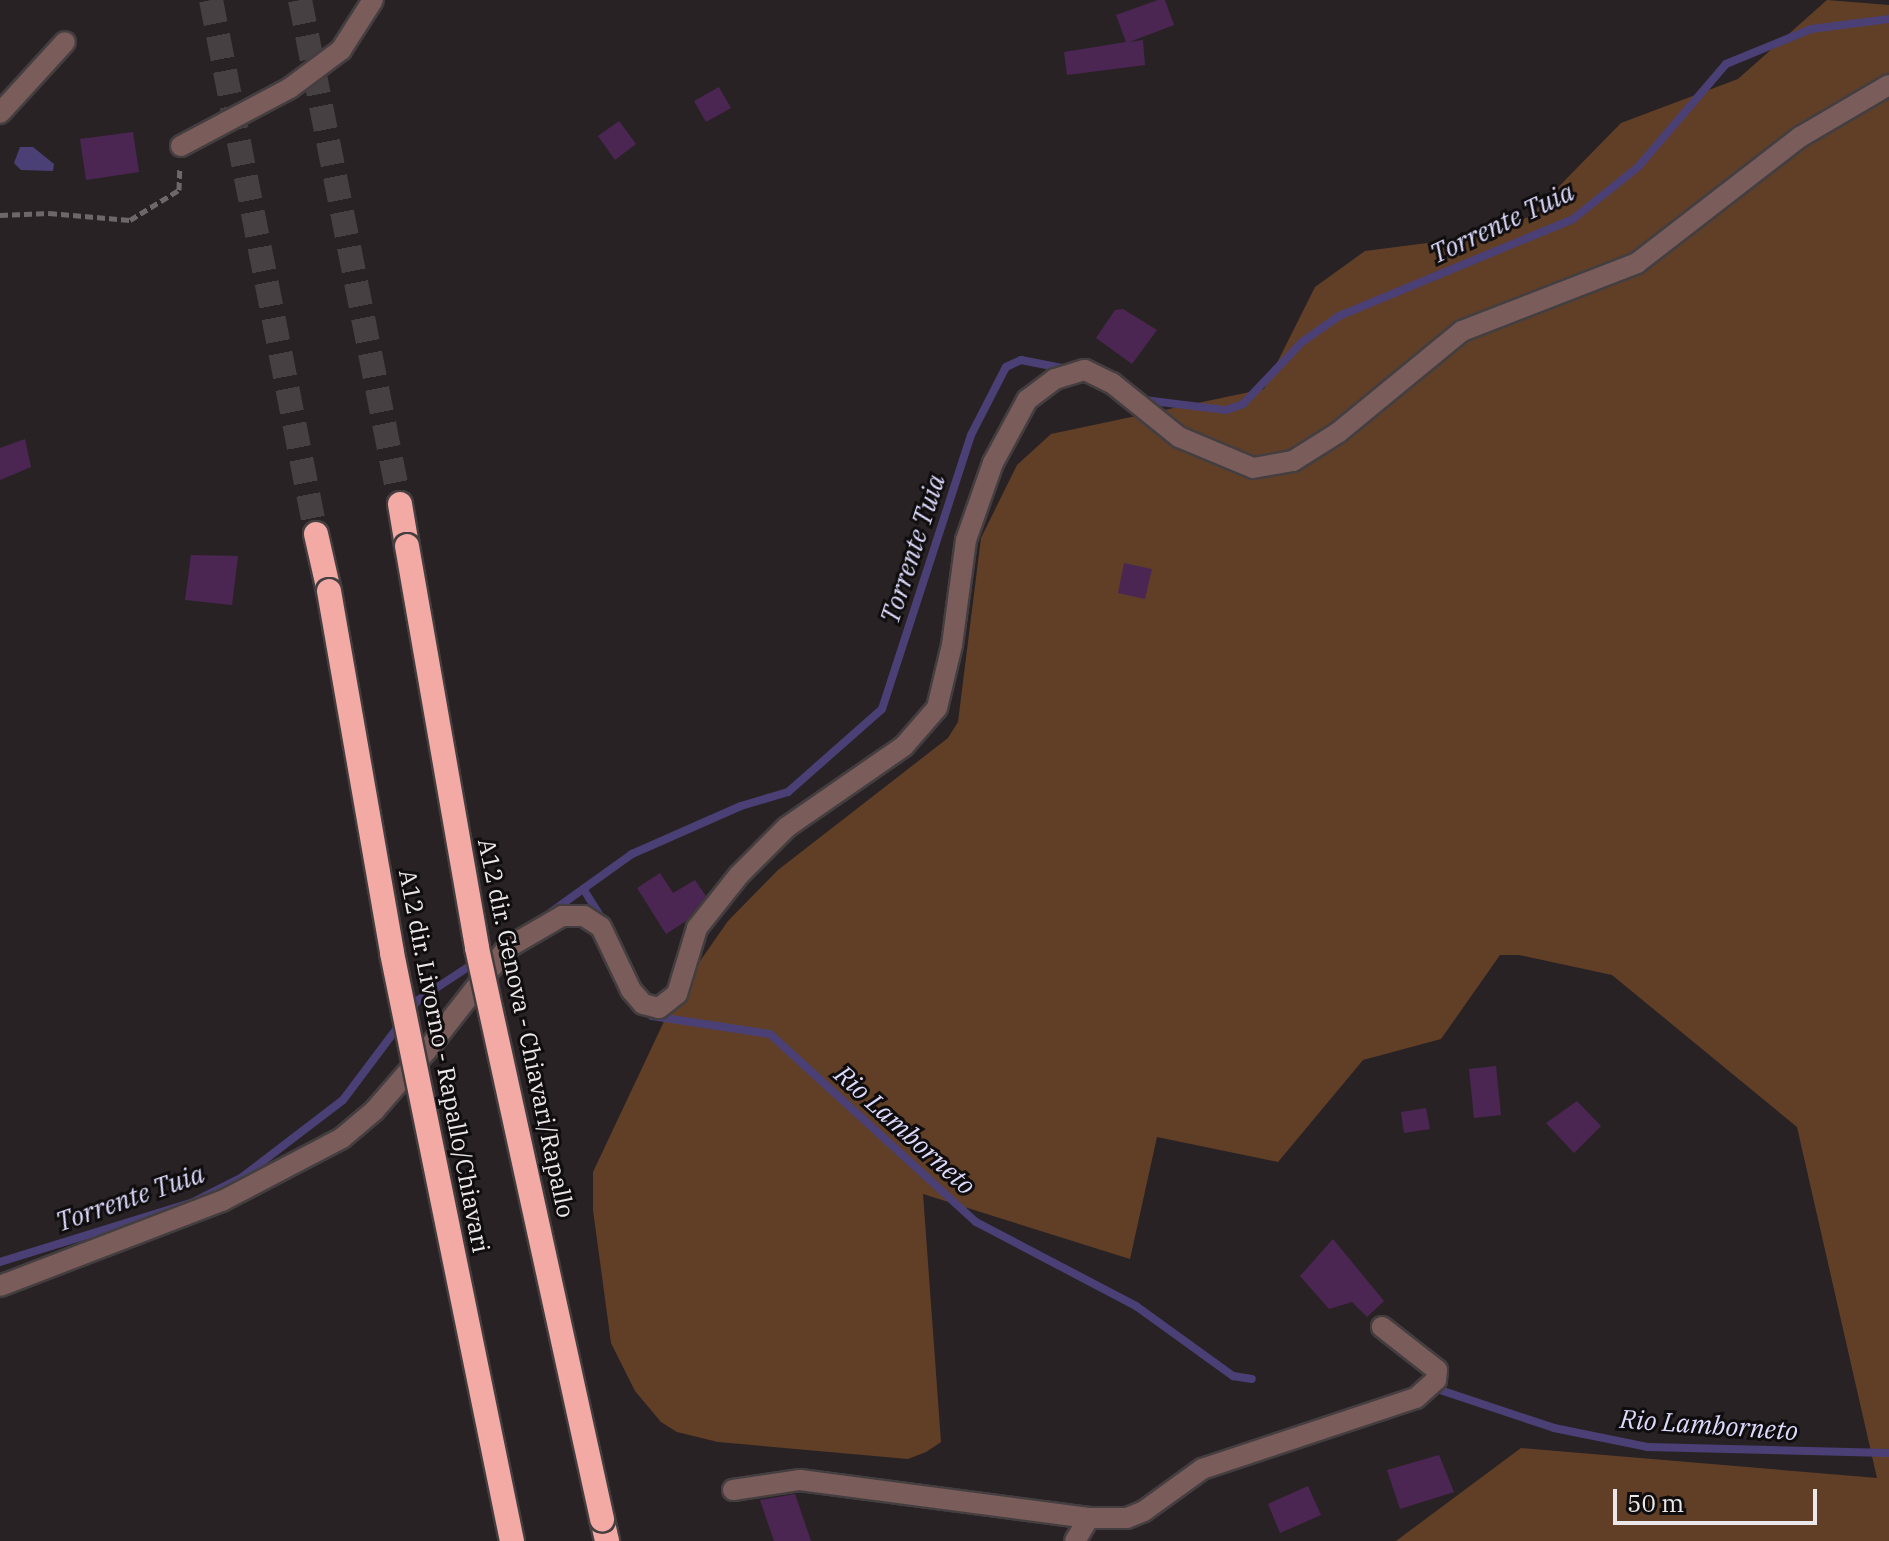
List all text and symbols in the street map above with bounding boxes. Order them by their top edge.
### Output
water label: Torrente Tuia [1425,176,1579,270]
water label: Torrente Tuia [874,471,952,627]
street label: A12 dir. Genova - Chiavari/Rapallo [472,836,580,1220]
street label: A12 dir. Livorno - Rapallo/Chiavari [393,867,495,1255]
water label: Rio Lamborneto [828,1059,982,1201]
water label: Torrente Tuia [52,1158,208,1238]
water label: Rio Lamborneto [1619,1403,1799,1447]
scale bar [1617,1473,1821,1523]
text: 50 m [1627,1487,1684,1519]

